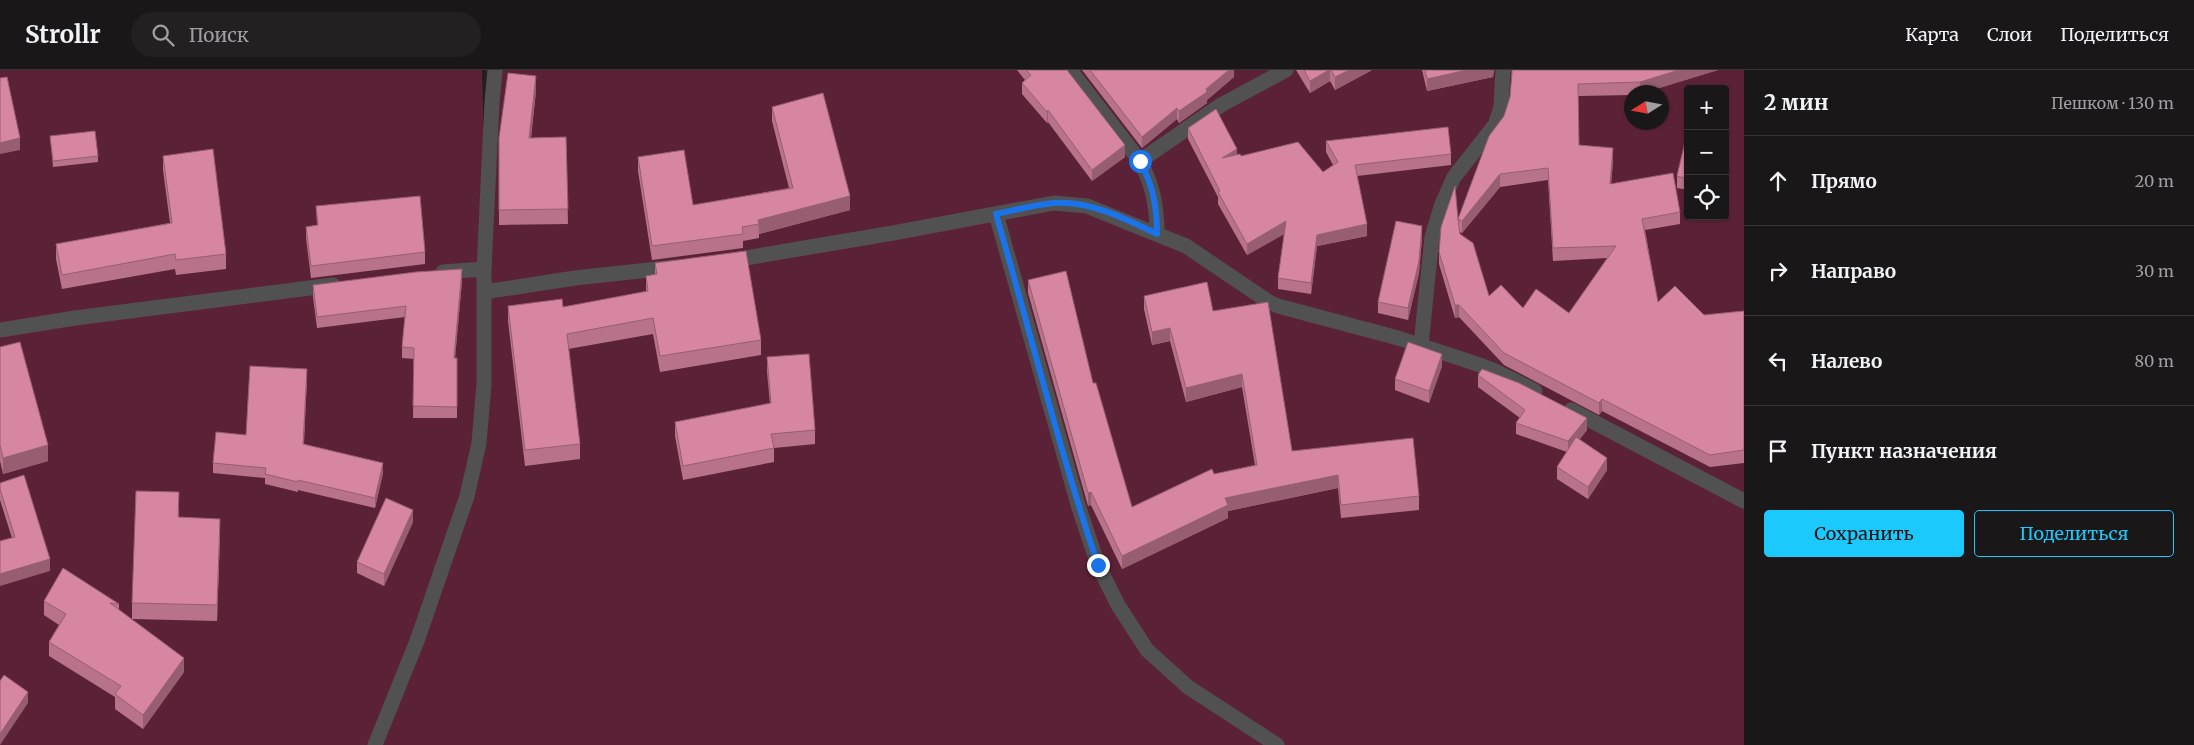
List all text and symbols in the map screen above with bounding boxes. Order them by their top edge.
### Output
search box [131,12,481,57]
text: Strollr [25,19,101,50]
icon: search [149,21,177,49]
text: Поиск [189,23,249,47]
text: Карта [1905,23,1959,46]
text: Слои [1987,23,2032,46]
text: Поделиться [2060,23,2169,46]
north arrow [1624,85,1669,130]
map controls [1684,85,1729,220]
button: + [1684,85,1729,130]
text: 2 мин [1764,89,1828,116]
text: Пешком · 130 m [2051,93,2174,113]
button: − [1684,130,1729,175]
route start [1129,150,1152,173]
icon: ahead [1764,167,1792,195]
text: Прямо [1811,169,1877,193]
text: 20 m [2135,171,2174,191]
button: locate [1684,175,1729,220]
icon: right [1764,257,1792,285]
text: Направо [1811,259,1896,283]
text: 30 m [2135,261,2174,281]
icon: left [1764,347,1792,375]
text: Налево [1811,349,1882,373]
text: 80 m [2135,351,2174,371]
icon: arrive [1764,437,1792,465]
text: Пункт назначения [1811,439,1997,463]
button: Сохранить [1764,510,1964,557]
button: Поделиться [1974,510,2174,557]
route end [1087,554,1110,577]

